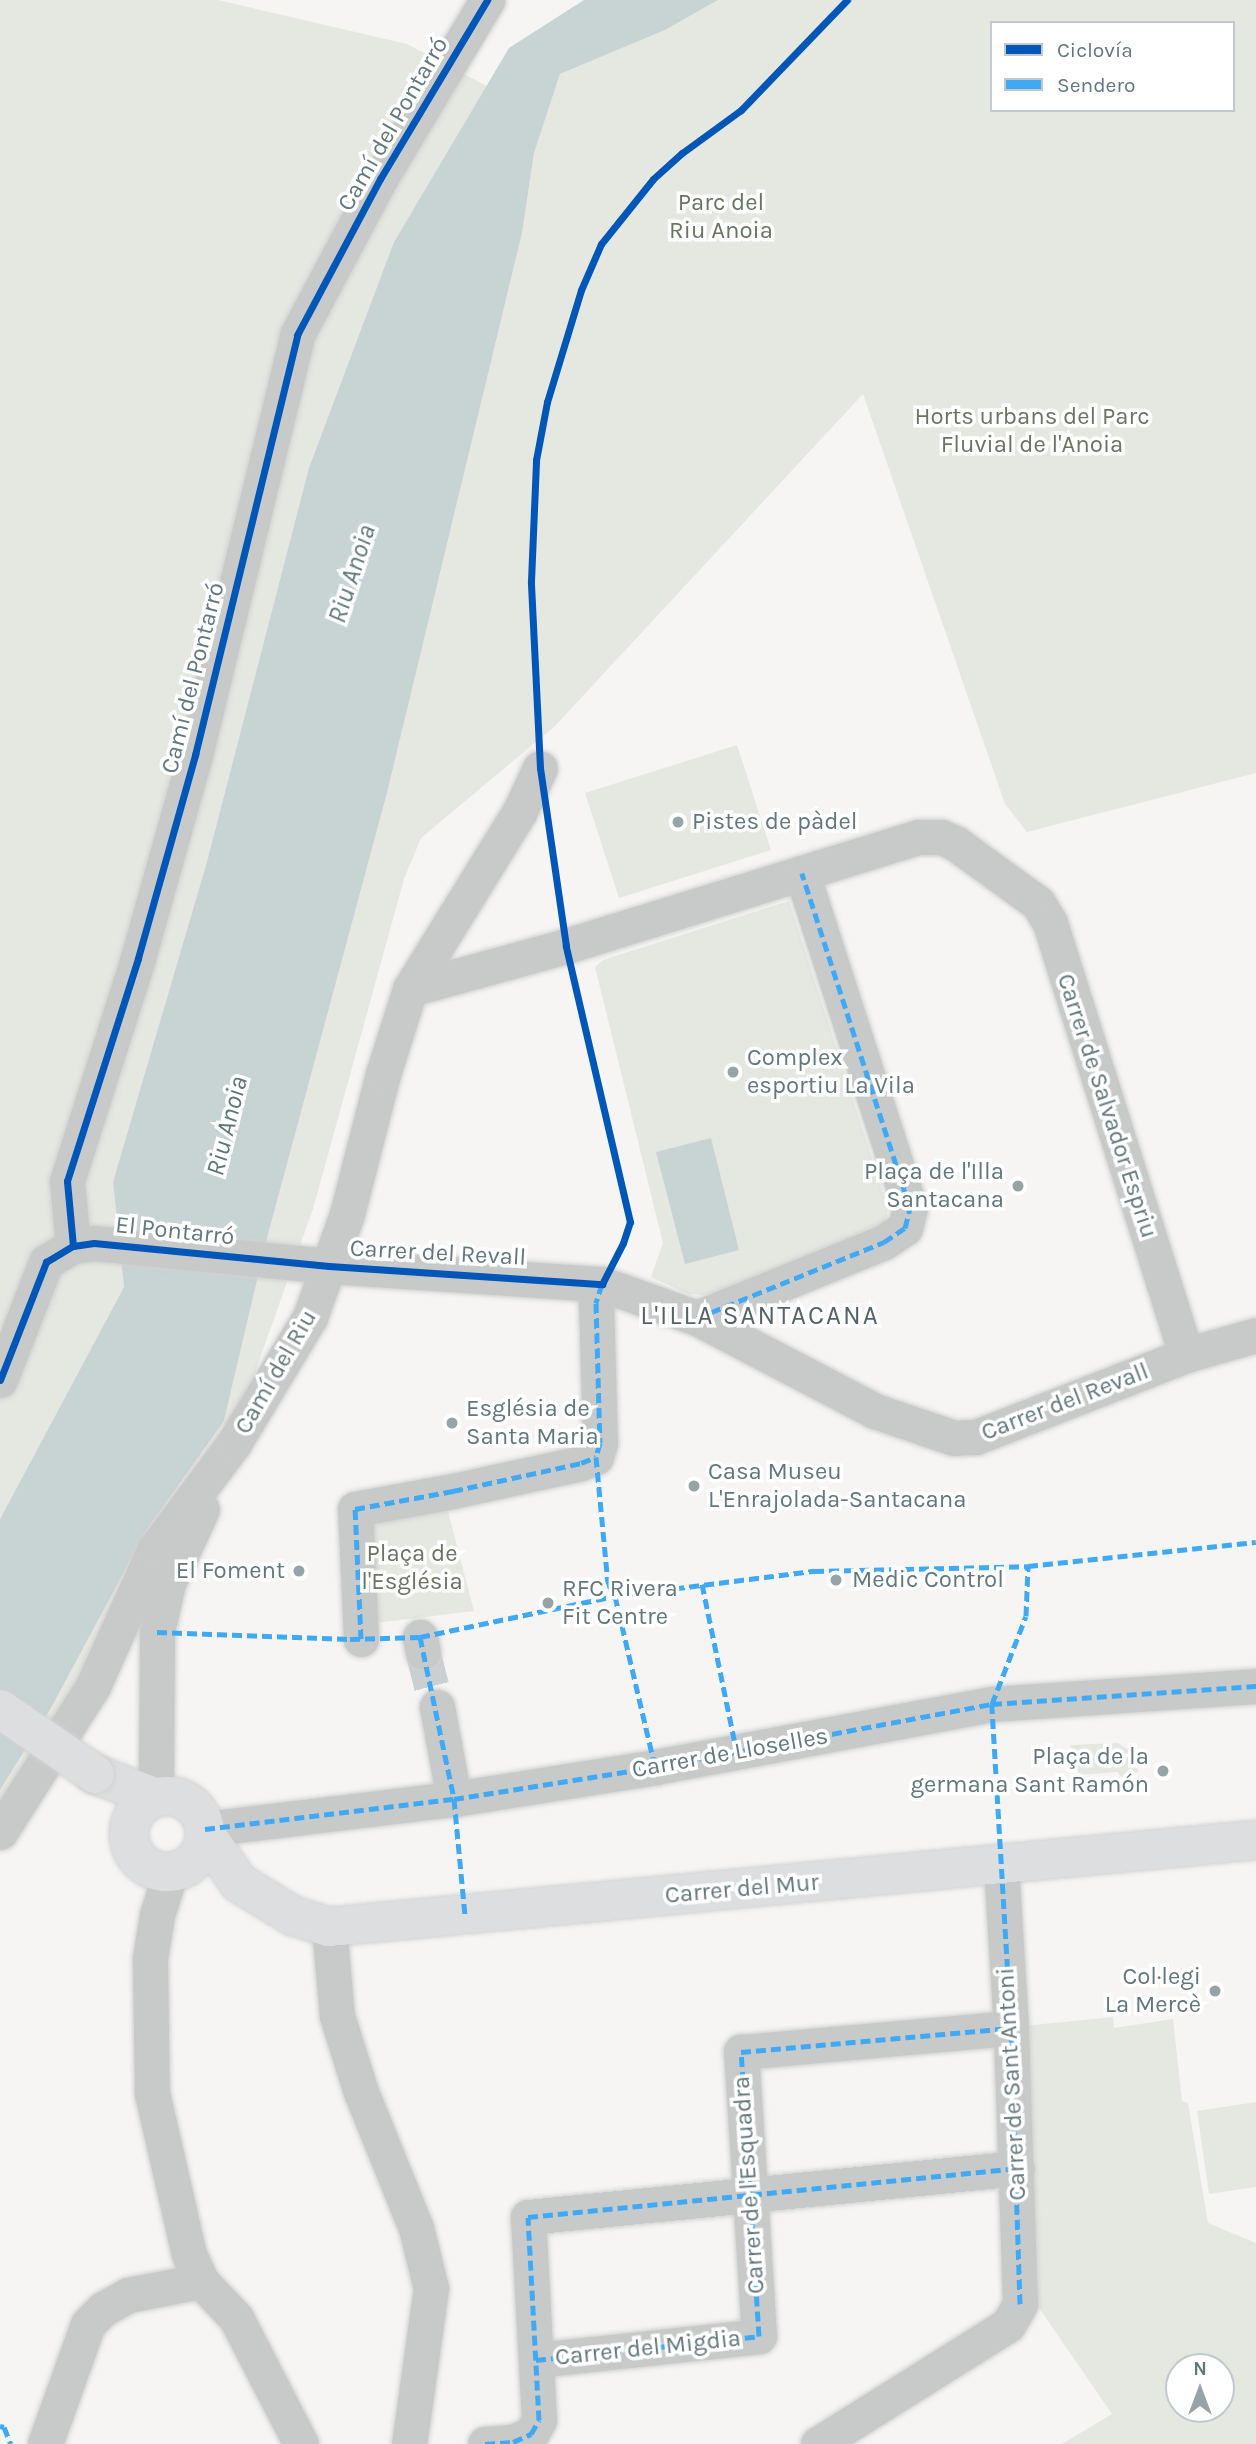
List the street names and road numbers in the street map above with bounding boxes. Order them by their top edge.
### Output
street label: Camí del Pontarró [332,32,454,216]
street label: Camí del Pontarró [155,580,231,776]
street label: Carrer de Salvador Espriu [1051,970,1163,1242]
street label: El Pontarró [114,1210,236,1252]
street label: Carrer del Revall [349,1234,527,1272]
street label: Camí del Riu [229,1305,323,1439]
street label: Carrer del Revall [977,1357,1153,1447]
street label: Carrer de Lloselles [630,1722,830,1784]
street label: Carrer del Mur [664,1868,820,1910]
street label: Carrer de Sant Antoni [992,1967,1032,2201]
street label: Carrer de l'Esquadra [727,2075,771,2295]
street label: Carrer del Migdia [554,2324,742,2372]

